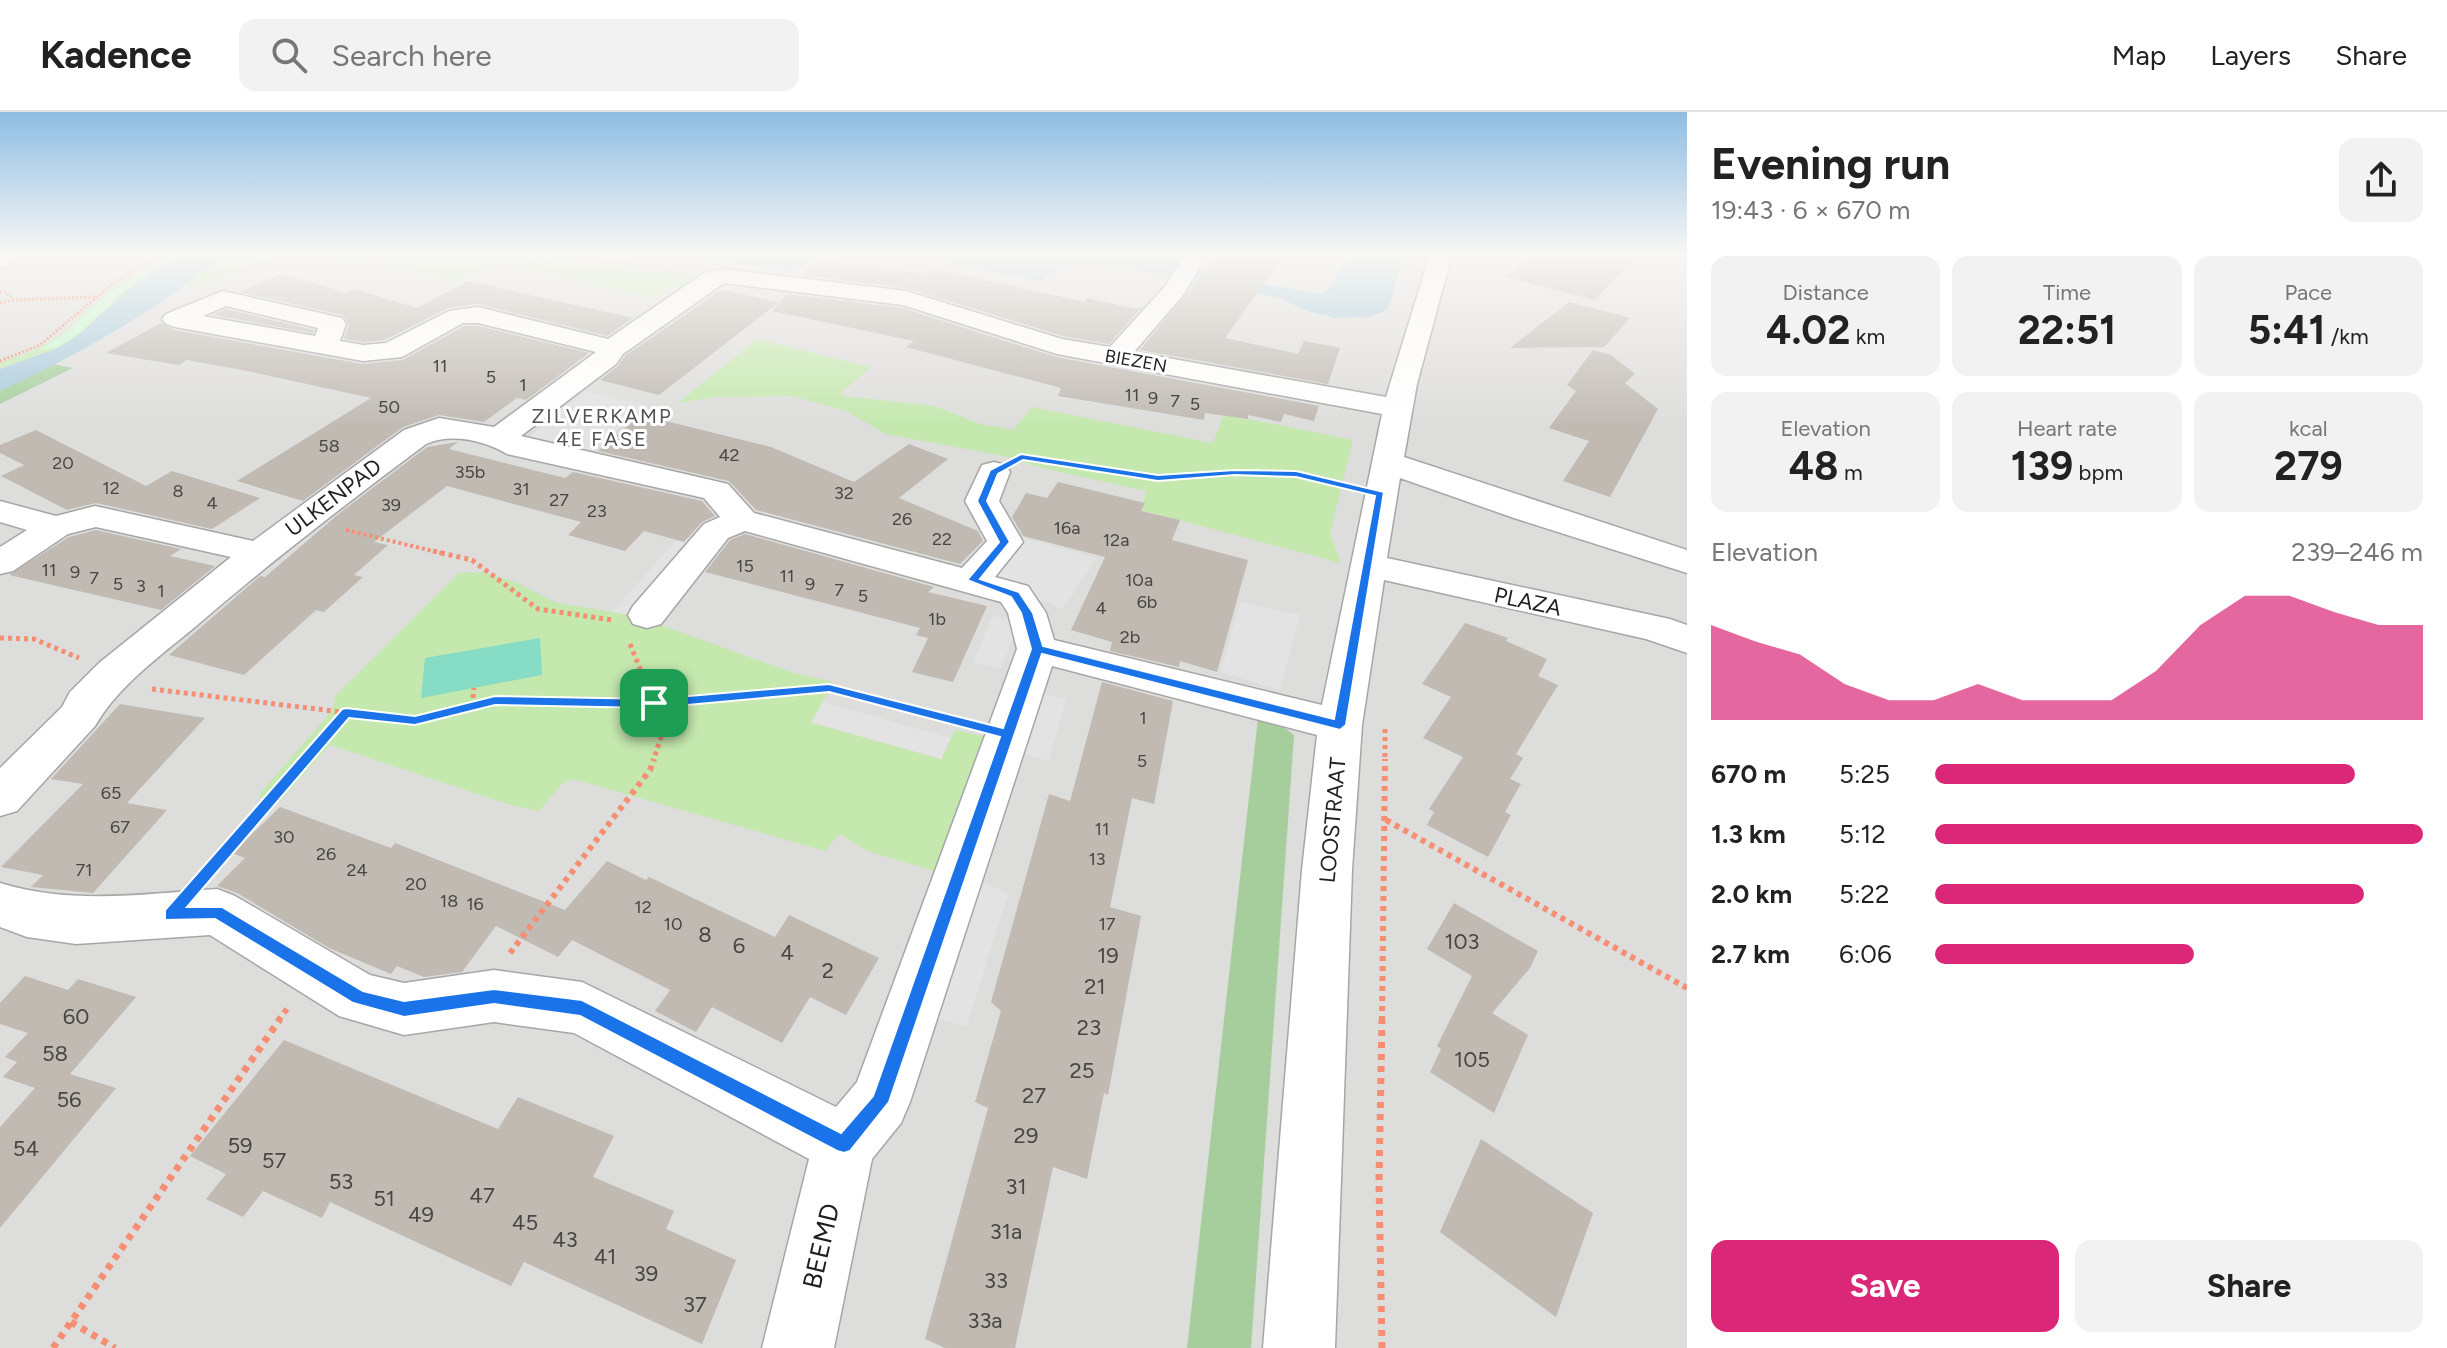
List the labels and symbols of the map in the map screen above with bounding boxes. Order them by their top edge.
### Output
street label: BIEZEN [1103,345,1169,377]
house number: 11 [433,355,447,377]
house number: 5 [486,366,496,388]
house number: 1 [519,374,527,396]
house number: 11 [1125,384,1139,406]
house number: 9 [1148,387,1158,409]
house number: 7 [1170,390,1180,412]
house number: 5 [1190,393,1200,415]
house number: 50 [378,396,400,418]
district label: ZILVERKAMP 4E FASE [531,404,673,451]
house number: 58 [318,435,340,457]
house number: 42 [718,444,740,466]
house number: 20 [52,452,74,474]
street label: ULKENPAD [280,453,387,542]
house number: 35b [455,461,485,483]
house number: 12 [102,477,120,499]
house number: 31 [512,478,530,500]
house number: 8 [172,480,184,502]
house number: 32 [834,482,854,504]
house number: 27 [549,489,569,511]
house number: 4 [206,492,218,514]
house number: 39 [381,494,401,516]
house number: 23 [587,500,607,522]
house number: 26 [892,508,912,530]
house number: 16a [1054,517,1080,539]
house number: 22 [932,528,952,550]
house number: 12a [1103,529,1129,551]
house number: 15 [736,555,754,577]
house number: 11 [42,559,56,581]
house number: 9 [70,561,80,583]
house number: 11 [780,565,794,587]
house number: 7 [89,567,99,589]
house number: 10a [1125,569,1153,591]
house number: 5 [113,573,123,595]
house number: 9 [805,573,815,595]
house number: 3 [136,575,146,597]
house number: 7 [834,579,844,601]
house number: 1 [157,580,165,602]
street label: PLAZA [1492,581,1564,622]
house number: 5 [858,585,868,607]
house number: 6b [1137,591,1157,613]
house number: 4 [1095,597,1107,619]
house number: 1b [928,608,946,630]
house number: 2b [1120,626,1140,648]
pin [620,669,688,737]
house number: 1 [1139,707,1147,729]
house number: 5 [1137,750,1147,772]
street label: LOOSTRAAT [1314,756,1351,884]
house number: 65 [101,782,121,804]
house number: 67 [110,816,130,838]
house number: 11 [1095,818,1109,840]
house number: 30 [273,826,295,848]
house number: 26 [316,843,336,865]
house number: 13 [1088,848,1106,870]
house number: 71 [75,859,93,881]
house number: 24 [346,859,368,881]
house number: 20 [405,873,427,895]
house number: 18 [440,890,458,912]
house number: 16 [466,893,484,915]
house number: 12 [634,896,652,918]
house number: 10 [664,913,682,935]
house number: 17 [1098,913,1116,935]
house number: 8 [698,921,712,948]
house number: 103 [1444,928,1480,955]
house number: 6 [733,932,745,959]
house number: 4 [780,939,794,966]
house number: 19 [1097,942,1119,969]
house number: 2 [822,957,834,984]
house number: 21 [1084,973,1106,1000]
house number: 60 [63,1003,89,1030]
house number: 23 [1077,1014,1101,1041]
house number: 58 [42,1040,68,1067]
house number: 105 [1454,1046,1490,1073]
house number: 25 [1070,1057,1094,1084]
house number: 27 [1022,1082,1046,1109]
house number: 56 [56,1086,82,1113]
house number: 29 [1014,1122,1038,1149]
house number: 59 [227,1132,253,1159]
house number: 54 [13,1135,39,1162]
house number: 57 [262,1147,286,1174]
house number: 53 [329,1168,353,1195]
house number: 31 [1005,1173,1027,1200]
house number: 47 [469,1182,495,1209]
house number: 51 [373,1185,395,1212]
street label: BEEMD [796,1200,846,1292]
house number: 49 [408,1201,434,1228]
house number: 45 [512,1209,538,1236]
house number: 31a [990,1218,1022,1245]
house number: 43 [552,1226,578,1253]
house number: 41 [594,1243,616,1270]
house number: 39 [634,1260,658,1287]
house number: 33 [984,1267,1008,1294]
house number: 37 [683,1291,707,1318]
house number: 33a [967,1307,1003,1334]

